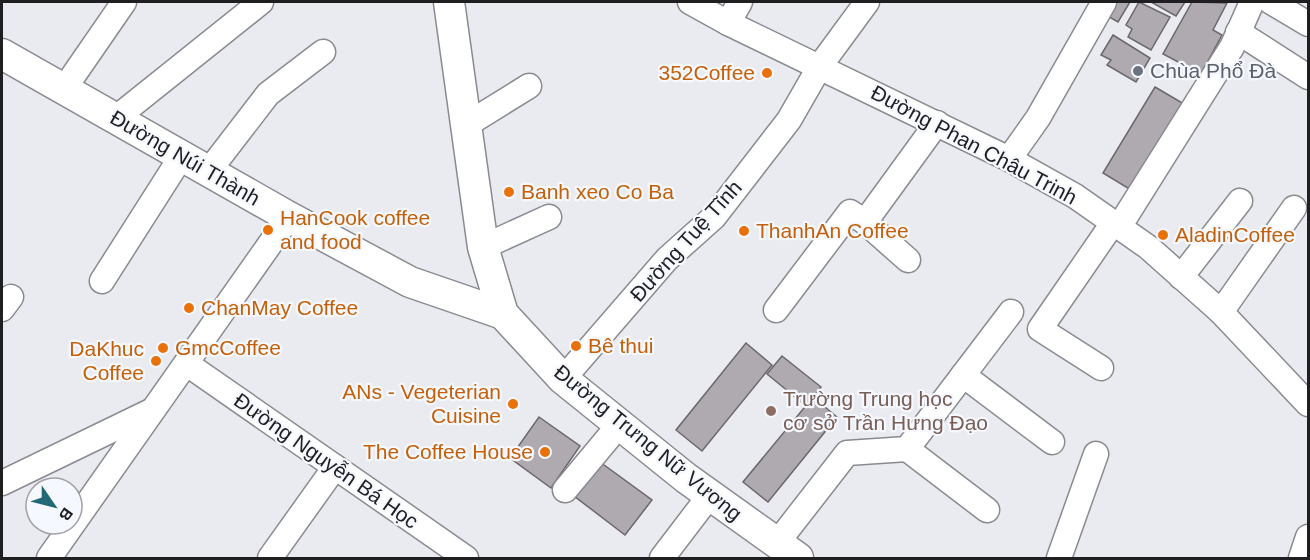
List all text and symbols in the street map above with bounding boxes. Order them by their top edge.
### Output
place label: Chùa Phổ Đà [1150,59,1276,82]
place label: 352Coffee [658,61,755,84]
marker: Chùa Phổ Đà [1131,64,1145,78]
marker: 352Coffee [760,66,774,80]
street label: Đường Phan Châu Trinh [867,80,1081,209]
street label: Đường Núi Thành [106,105,264,210]
street label: Đường Tuệ Tĩnh [625,175,746,306]
place label: Banh xeo Co Ba [521,180,674,203]
marker: Banh xeo Co Ba [502,185,516,199]
place label: HanCook coffee and food [280,206,430,253]
place label: ThanhAn Coffee [756,219,909,242]
marker: HanCook coffee and food [261,223,275,237]
place label: AladinCoffee [1175,223,1295,246]
marker: ThanhAn Coffee [737,224,751,238]
marker: AladinCoffee [1156,228,1170,242]
place label: ChanMay Coffee [201,296,358,319]
marker: ChanMay Coffee [182,301,196,315]
place label: Bê thui [588,334,653,357]
place label: GmcCoffee [175,336,281,359]
place label: DaKhuc Coffee [69,337,144,384]
marker: Bê thui [569,339,583,353]
marker: GmcCoffee [156,341,170,355]
marker: DaKhuc Coffee [149,354,163,368]
street label: Đường Trưng Nữ Vương [550,360,747,525]
place label: ANs - Vegeterian Cuisine [342,380,501,427]
place label: Trường Trung học cơ sở Trần Hưng Đạo [783,387,988,434]
street label: Đường Nguyễn Bá Học [230,388,423,533]
marker: ANs - Vegeterian Cuisine [506,397,520,411]
marker: Trường Trung học cơ sở Trần Hưng Đạo [764,404,778,418]
place label: The Coffee House [363,440,533,463]
marker: The Coffee House [538,445,552,459]
north arrow [24,476,84,536]
text: B [56,505,76,524]

